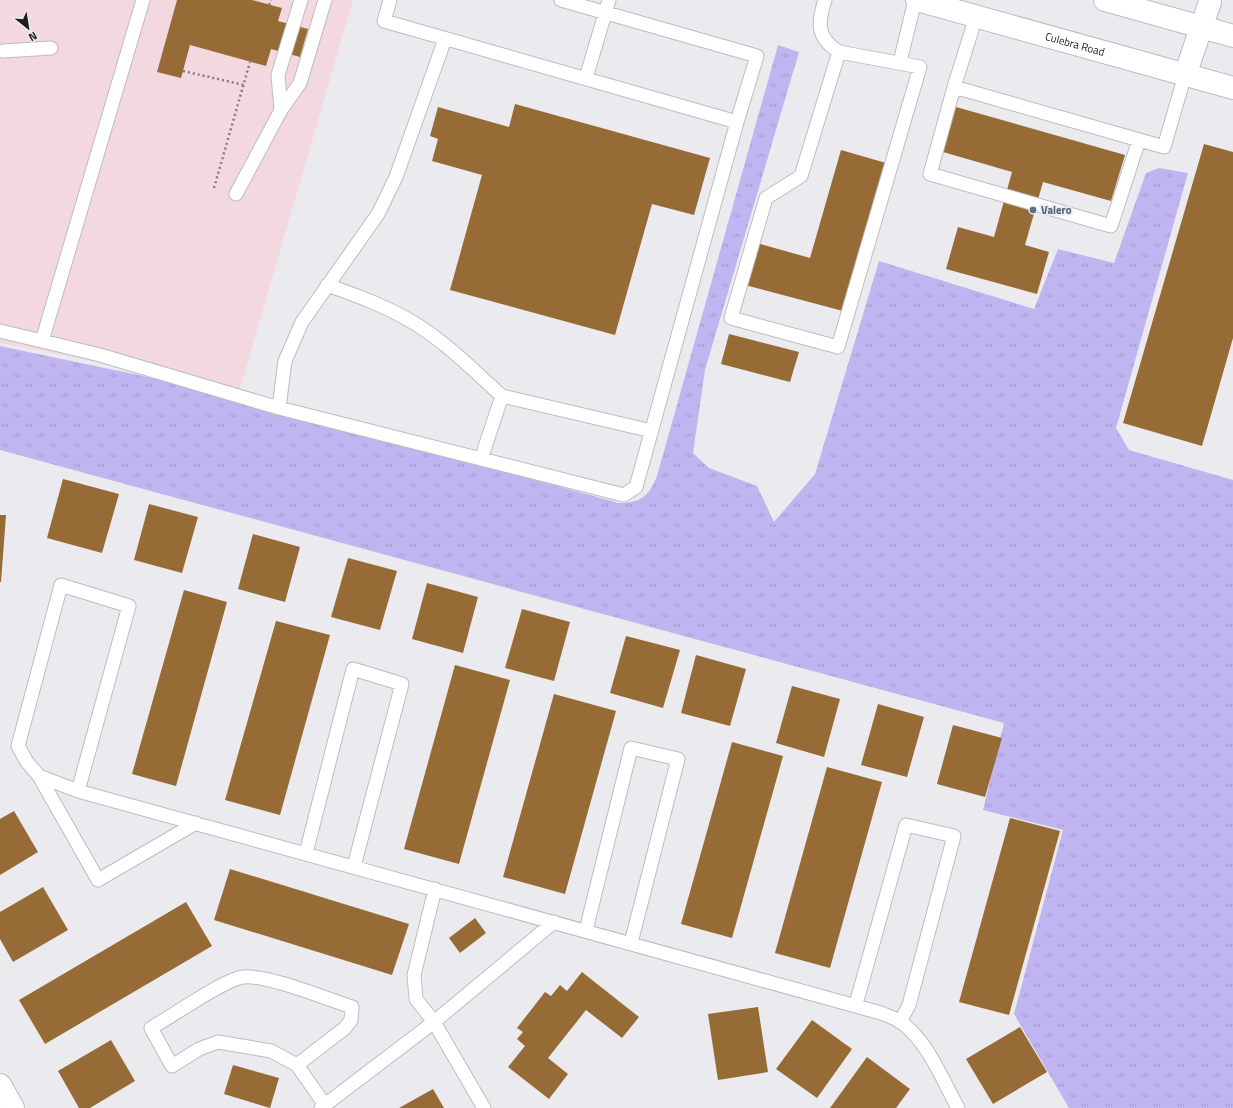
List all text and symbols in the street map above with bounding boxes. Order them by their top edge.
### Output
north arrow [8,8,48,48]
text: N [26,28,40,45]
street label: Culebra Road [1043,28,1107,60]
place label: Valero [1041,202,1072,218]
marker: Valero [1028,205,1038,215]

